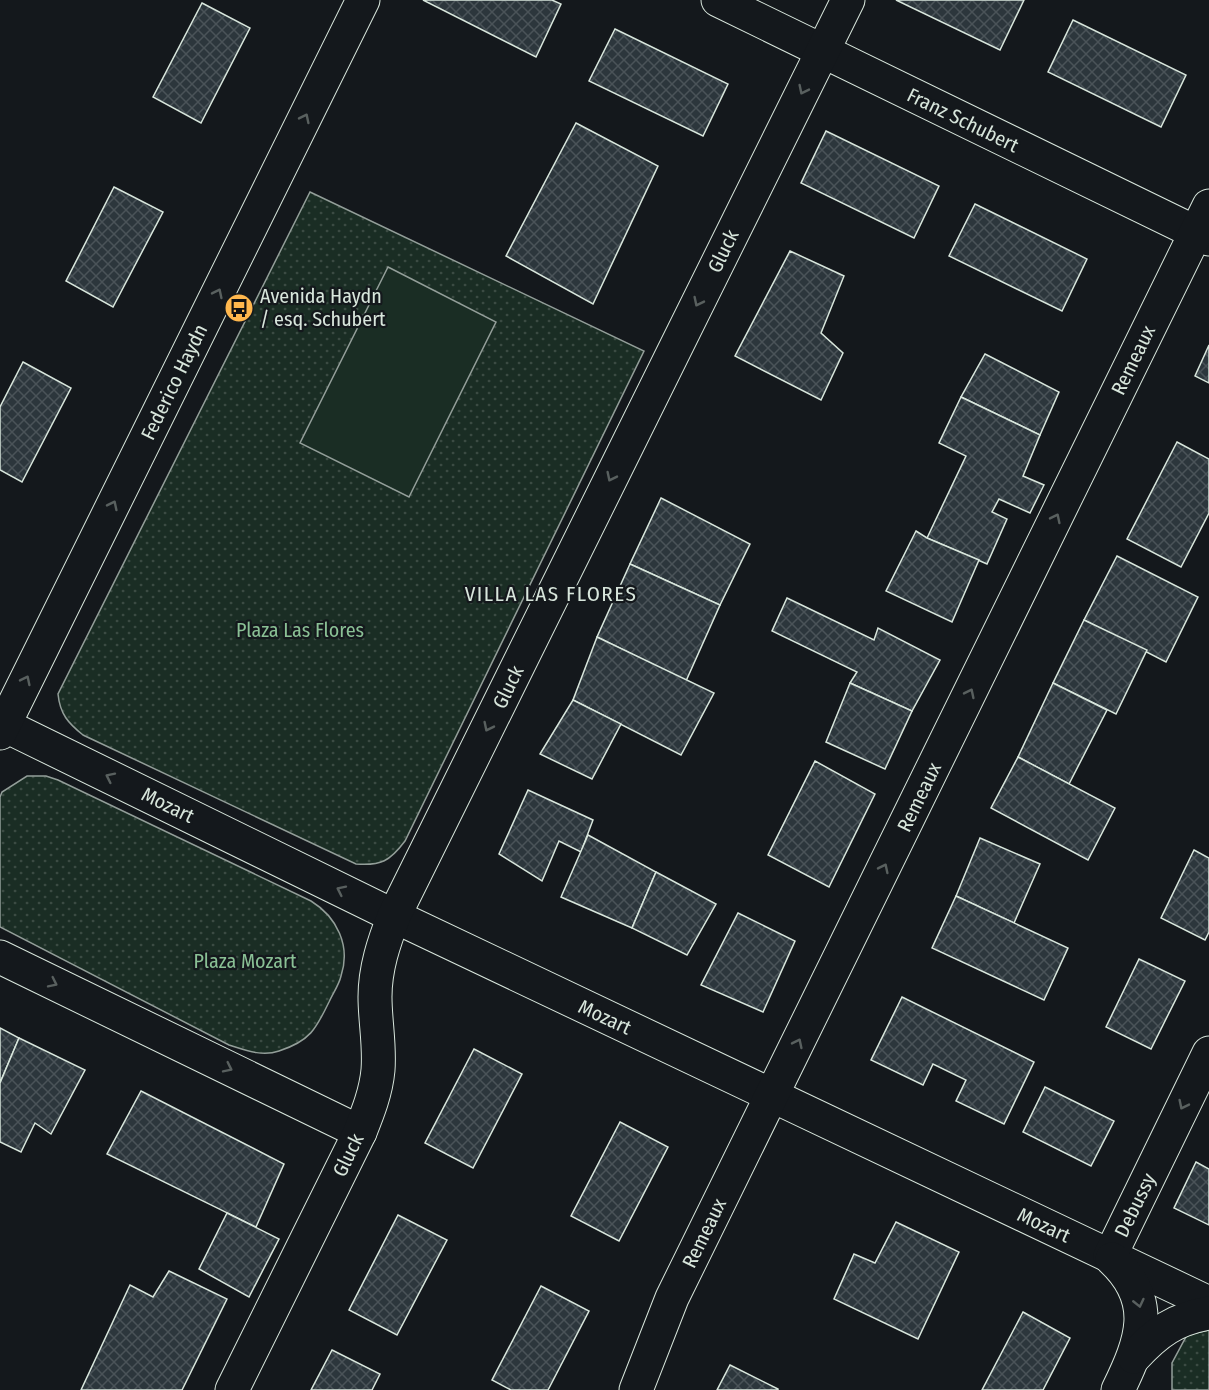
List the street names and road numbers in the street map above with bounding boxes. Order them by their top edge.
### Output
street label: Franz Schubert [903,83,1023,157]
street label: Gluck [702,225,744,277]
street label: Federico Haydn [136,320,212,444]
street label: Remeaux [1106,321,1160,399]
street label: Gluck [487,661,529,713]
street label: Remeaux [892,758,946,836]
street label: Mozart [138,782,199,828]
street label: Mozart [575,994,636,1040]
street label: Gluck [327,1129,369,1181]
street label: Debussy [1109,1169,1161,1241]
street label: Remeaux [677,1194,731,1272]
street label: Mozart [1014,1202,1075,1248]

